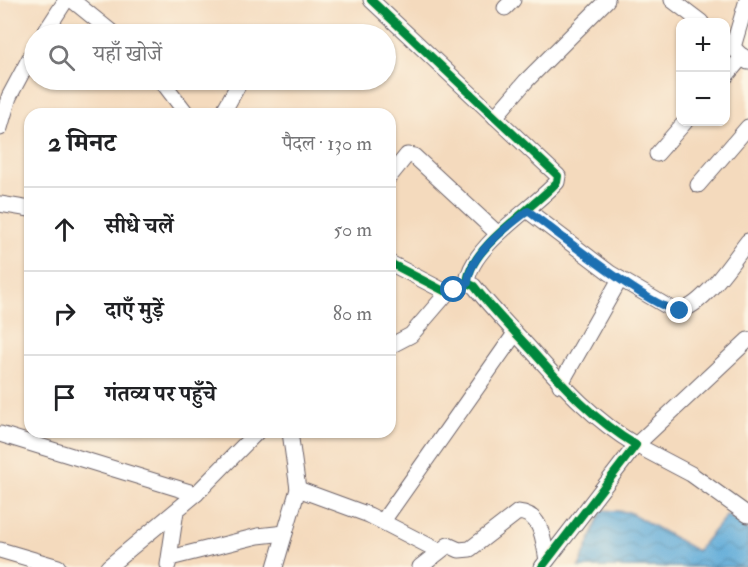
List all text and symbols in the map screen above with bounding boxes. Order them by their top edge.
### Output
map controls [676,18,730,126]
button: + [676,18,730,72]
search box [24,24,396,90]
text: यहाँ खोजें [93,40,162,68]
icon: search [45,41,78,74]
button: − [676,72,730,126]
text: 2 मिनट [48,127,116,159]
text: पैदल · 130 m [282,131,372,156]
text: सीधे चलें [105,212,173,240]
icon: ahead [48,213,81,246]
text: 50 m [333,217,372,242]
route start [440,276,466,302]
text: दाएँ मुड़ें [105,296,164,324]
icon: right [48,297,81,330]
route end [666,297,692,323]
text: 80 m [333,301,372,326]
text: गंतव्य पर पहुँचे [105,380,216,408]
icon: arrive [48,381,81,414]

